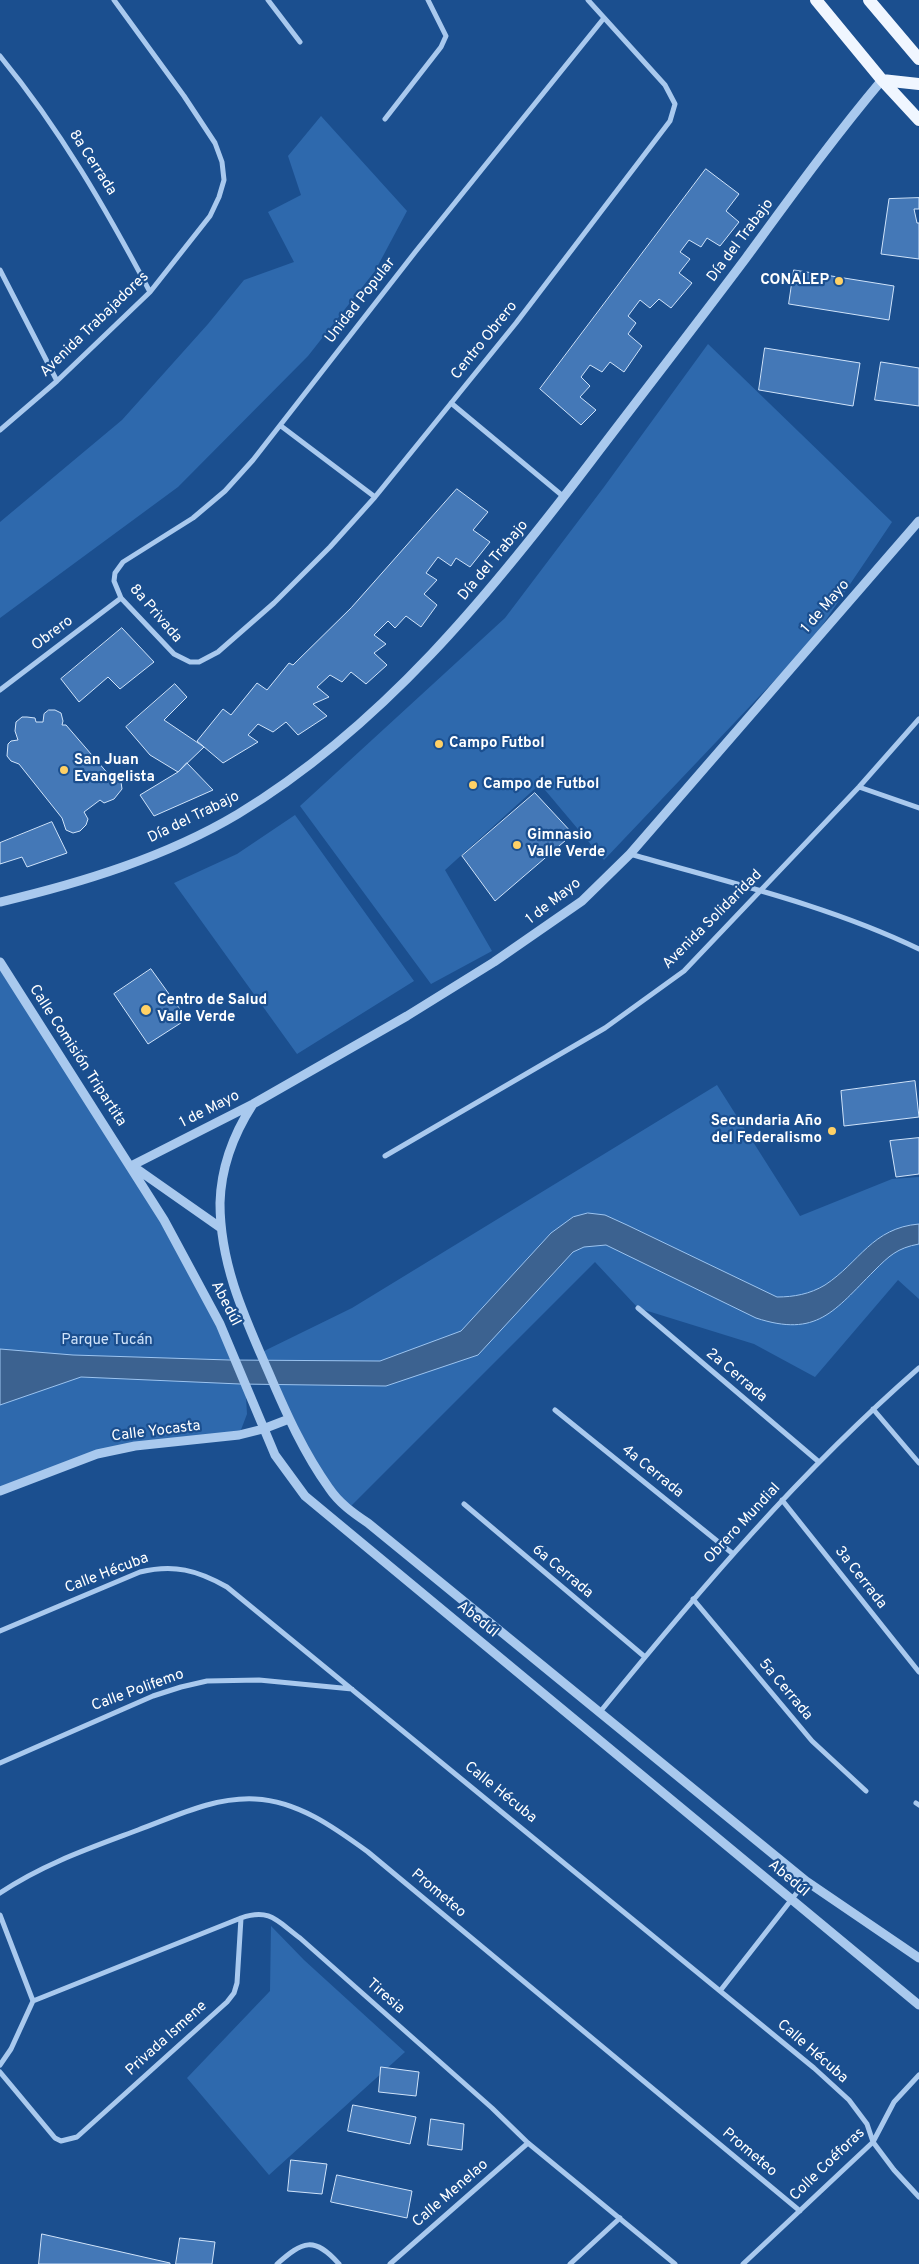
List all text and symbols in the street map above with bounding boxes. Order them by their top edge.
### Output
street label: 8a Cerrada [64,127,120,199]
street label: Día del Trabajo [704,196,778,286]
street label: Unidad Popular [322,255,400,347]
street label: Avenida Trabajadores [37,268,153,382]
place label: CONALEP [760,272,829,290]
marker: CONALEP [833,275,845,287]
street label: Centro Obrero [448,298,522,384]
street label: Día del Trabajo [455,517,533,605]
street label: 1 de Mayo [798,577,854,637]
street label: 8a Privada [125,581,185,647]
street label: Obrero [29,613,77,655]
place label: Campo Futbol [449,735,545,753]
marker: Campo Futbol [433,738,445,750]
place label: San Juan Evangelista [74,752,155,787]
marker: San Juan Evangelista [58,764,70,776]
place label: Campo de Futbol [483,776,599,794]
marker: Campo de Futbol [467,779,479,791]
street label: Día del Trabajo [145,788,243,848]
place label: Gimnasio Valle Verde [527,827,605,862]
marker: Gimnasio Valle Verde [511,839,523,851]
street label: Avenida Solidaridad [660,867,766,973]
street label: 1 de Mayo [523,875,585,929]
street label: Calle Comisión Tripartita [24,982,130,1130]
place label: Centro de Salud Valle Verde [157,992,267,1027]
marker: Centro de Salud Valle Verde [139,1003,153,1017]
street label: 1 de Mayo [177,1087,243,1133]
place label: Secundaria Año del Federalismo [711,1113,822,1148]
marker: Secundaria Año del Federalismo [826,1125,838,1137]
street label: Abedúl [206,1279,244,1329]
park label: Parque Tucán [61,1332,153,1350]
street label: 2a Cerrada [702,1345,770,1407]
street label: Calle Yocasta [111,1418,201,1446]
street label: 4a Cerrada [617,1442,687,1502]
street label: Obrero Mundial [701,1480,785,1568]
street label: 6a Cerrada [528,1541,596,1603]
street label: 3a Cerrada [830,1543,890,1613]
street label: Calle Hécuba [63,1550,151,1598]
street label: Abedúl [453,1598,501,1642]
street label: 5a Cerrada [754,1656,816,1724]
street label: Calle Polifemo [89,1666,187,1716]
street label: Calle Hécuba [460,1758,540,1828]
street label: Abedúl [764,1857,812,1901]
street label: Prometeo [407,1866,469,1922]
street label: Tiresia [362,1976,408,2018]
street label: Privada Ismene [123,1998,211,2080]
street label: Calle Hécuba [773,2016,851,2088]
street label: Prometeo [718,2125,780,2181]
street label: Colle Coéforas [787,2125,869,2205]
street label: Calle Menelao [409,2156,493,2232]

